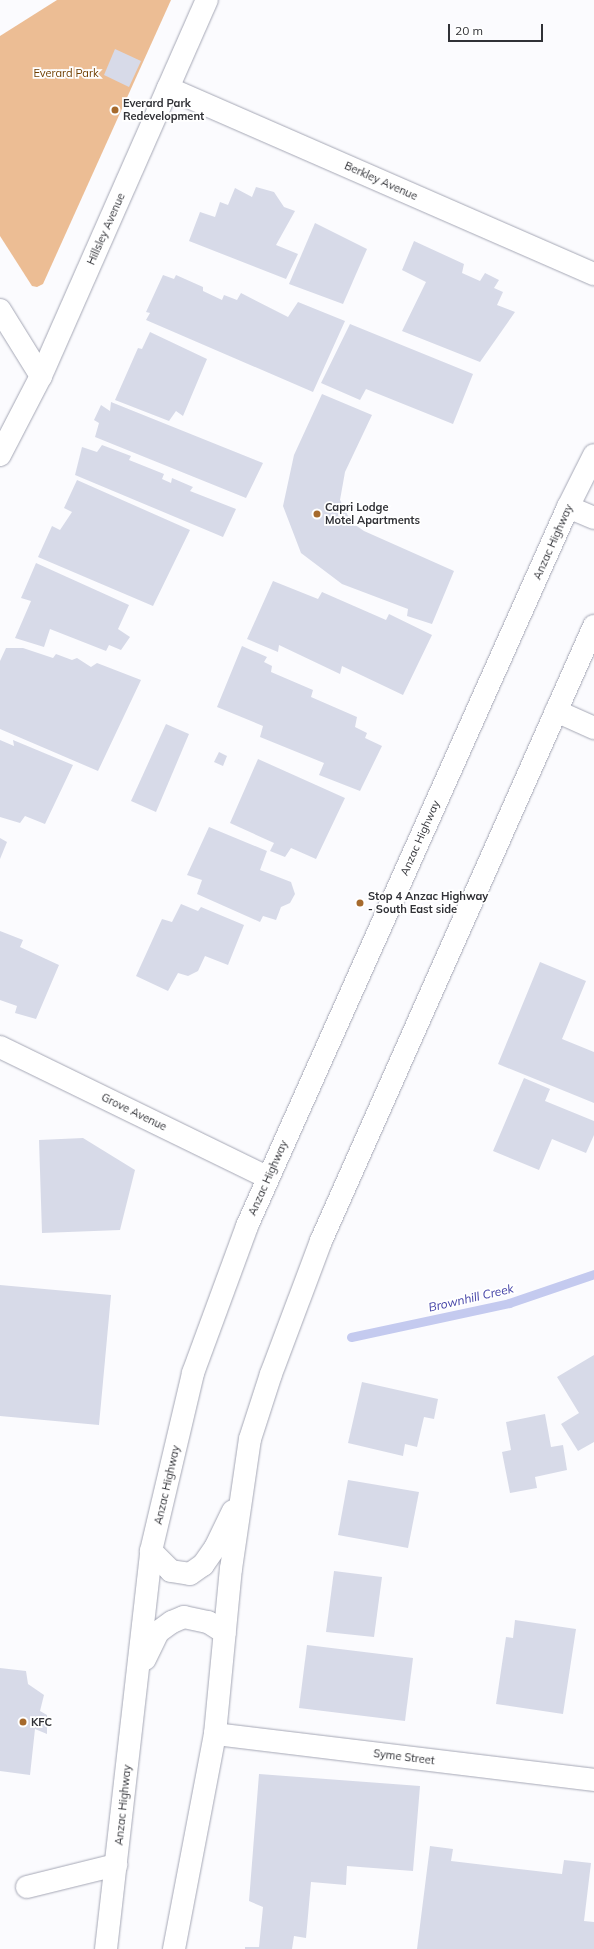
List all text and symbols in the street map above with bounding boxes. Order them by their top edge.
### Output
scale bar [450,16,545,42]
text: 20 m [455,23,483,38]
park label: Everard Park [33,66,99,80]
place label: Everard Park Redevelopment [123,97,204,123]
marker: Everard Park Redevelopment [110,105,120,115]
street label: Berkley Avenue [342,159,420,203]
street label: Hillsley Avenue [84,191,128,267]
place label: Capri Lodge Motel Apartments [325,501,420,527]
street label: Anzac Highway [530,502,576,582]
marker: Capri Lodge Motel Apartments [312,509,322,519]
street label: Anzac Highway [397,798,443,878]
place label: Stop 4 Anzac Highway - South East side [368,890,488,916]
marker: Stop 4 Anzac Highway - South East side [355,898,365,908]
street label: Grove Avenue [99,1090,169,1134]
street label: Anzac Highway [245,1138,291,1218]
water label: Brownhill Creek [427,1281,515,1315]
street label: Anzac Highway [151,1444,183,1526]
place label: KFC [31,1715,52,1729]
marker: KFC [18,1717,28,1727]
street label: Syme Street [373,1747,435,1767]
street label: Anzac Highway [112,1764,134,1846]

